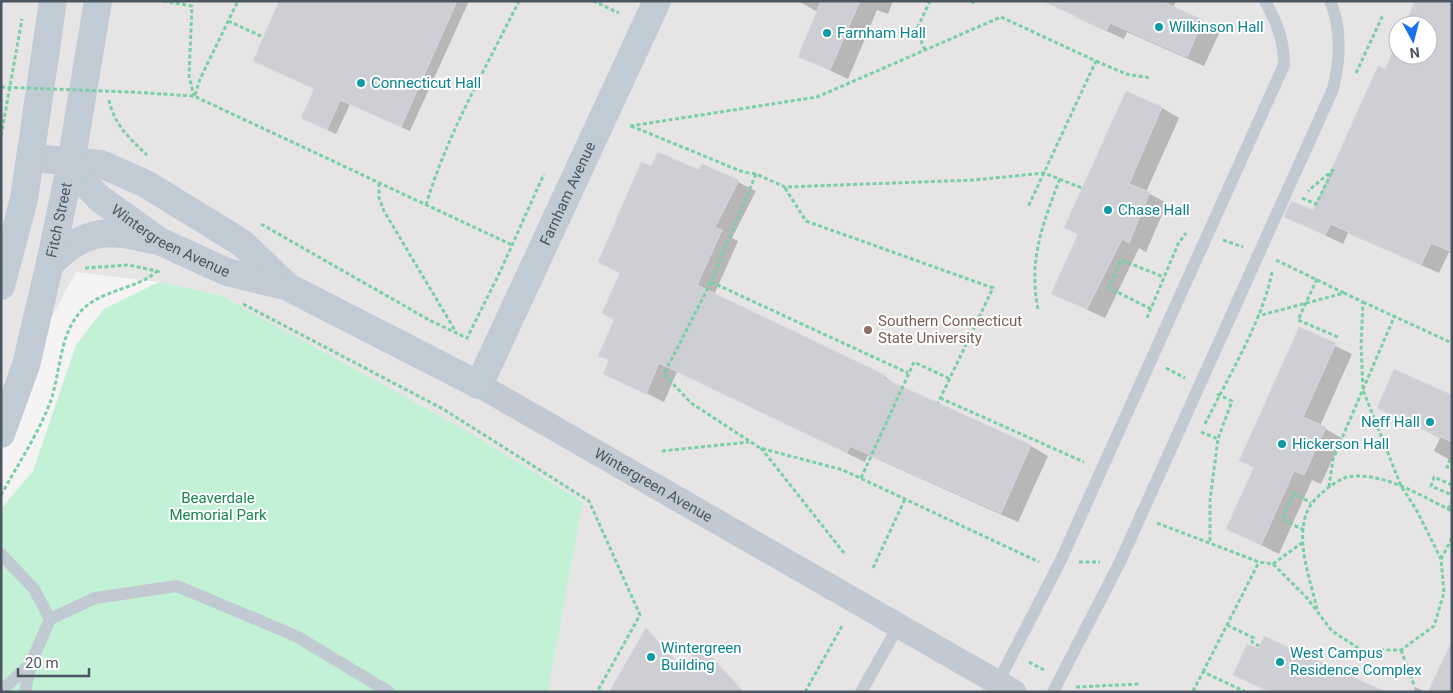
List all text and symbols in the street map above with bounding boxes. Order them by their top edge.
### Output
north arrow [1388,15,1438,65]
place label: Wilkinson Hall [1169,18,1264,36]
marker: Wilkinson Hall [1153,21,1165,33]
place label: Farnham Hall [837,24,926,42]
marker: Farnham Hall [821,27,833,39]
text: N [1409,44,1420,61]
place label: Connecticut Hall [371,74,481,92]
marker: Connecticut Hall [355,77,367,89]
street label: Farnham Avenue [536,139,599,248]
street label: Fitch Street [42,181,76,259]
street label: Wintergreen Avenue [108,201,233,281]
place label: Chase Hall [1118,201,1190,219]
marker: Chase Hall [1102,204,1114,216]
place label: Southern Connecticut State University [878,312,1022,347]
marker: Southern Connecticut State University [862,324,874,336]
place label: Neff Hall [1361,413,1420,431]
marker: Neff Hall [1424,416,1436,428]
place label: Hickerson Hall [1292,435,1389,453]
marker: Hickerson Hall [1276,438,1288,450]
street label: Wintergreen Avenue [591,444,716,526]
park label: Beaverdale Memorial Park [169,489,267,524]
place label: Wintergreen Building [661,639,742,674]
place label: West Campus Residence Complex [1290,644,1422,679]
scale bar [18,646,89,678]
marker: Wintergreen Building [645,651,657,663]
text: 20 m [25,654,59,672]
marker: West Campus Residence Complex [1274,656,1286,668]

